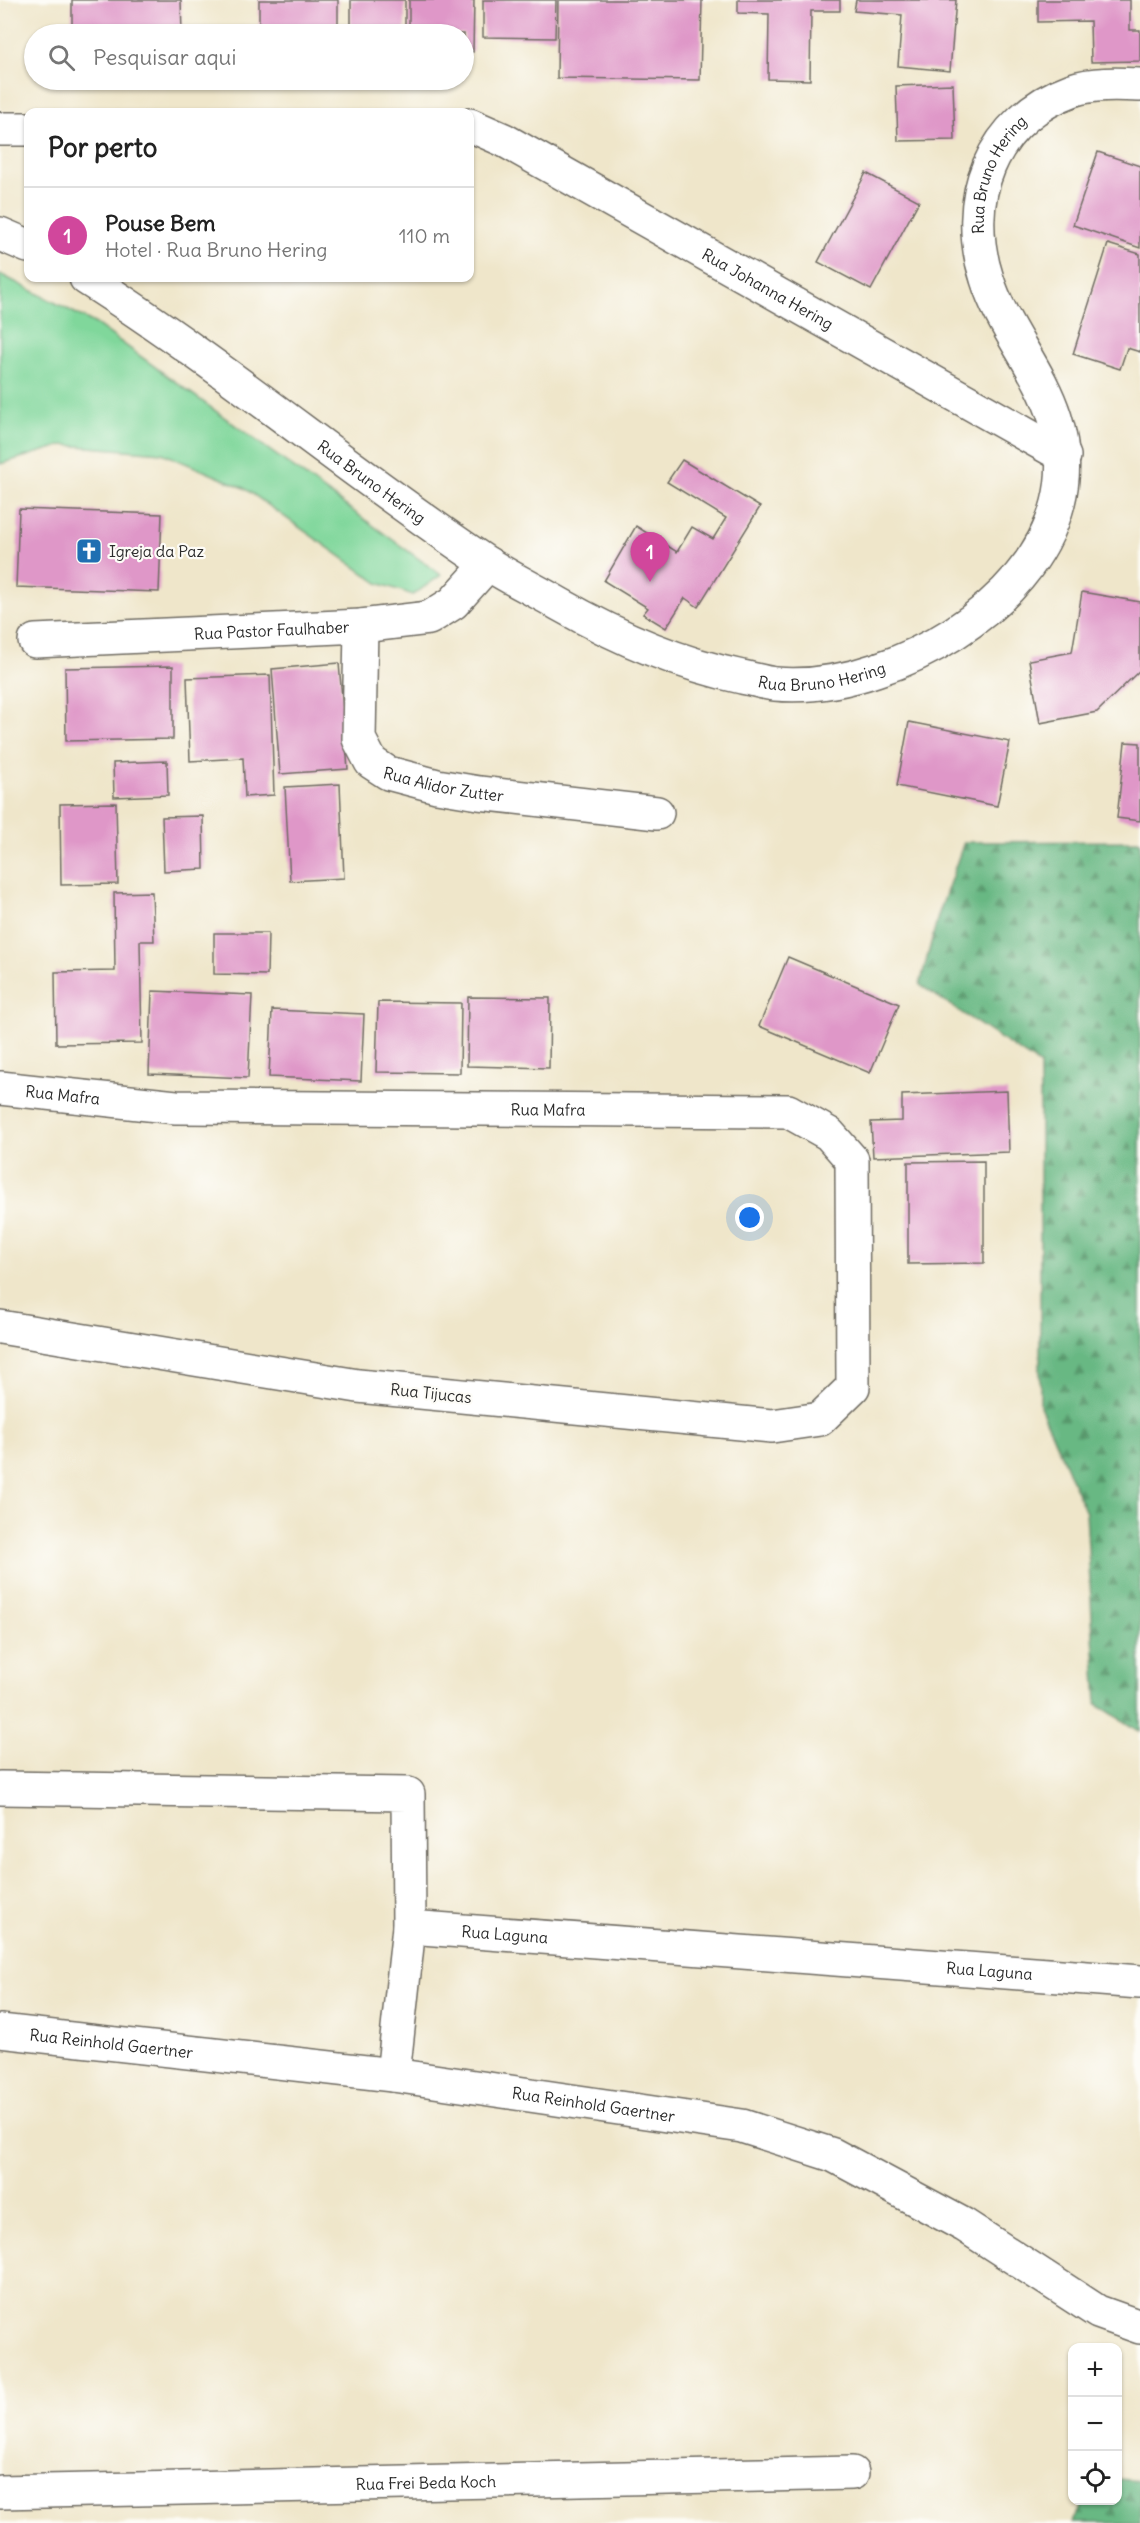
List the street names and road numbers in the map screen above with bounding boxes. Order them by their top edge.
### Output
street label: Rua Bruno Hering [968,111,1031,234]
street label: Rua Johanna Hering [699,244,837,334]
street label: Rua Bruno Hering [314,436,430,528]
street label: Rua Pastor Faulhaber [194,617,350,644]
street label: Rua Bruno Hering [756,658,888,695]
street label: Rua Alidor Zutter [381,762,505,806]
street label: Rua Mafra [24,1081,101,1109]
street label: Rua Mafra [510,1099,586,1120]
street label: Rua Tijucas [389,1379,473,1407]
street label: Rua Laguna [461,1921,549,1947]
street label: Rua Laguna [945,1957,1033,1984]
street label: Rua Reinhold Gaertner [29,2024,195,2063]
street label: Rua Reinhold Gaertner [511,2083,677,2126]
street label: Rua Frei Beda Koch [355,2471,496,2494]

